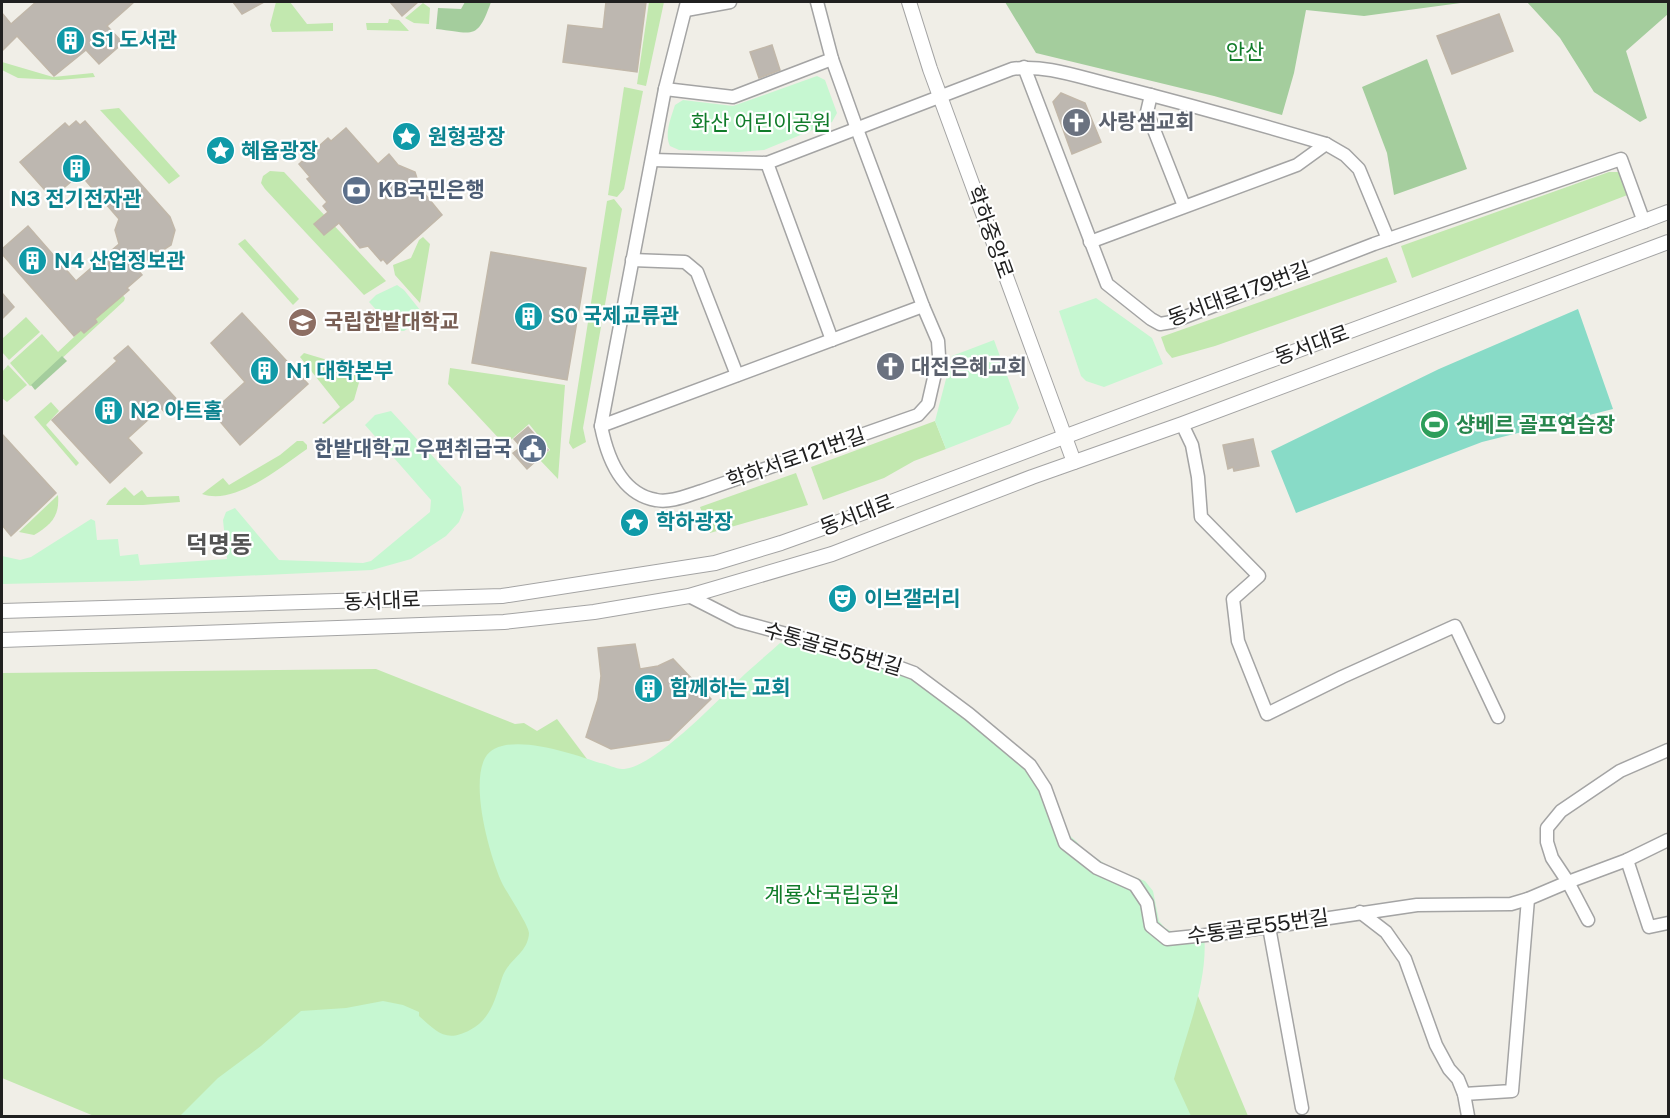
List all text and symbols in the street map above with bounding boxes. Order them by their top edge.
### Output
building icon: S1 도서관 [54,24,86,56]
place label: S1 도서관 [91,27,177,52]
park label: 안산 [1226,39,1264,64]
church icon: 사랑샘교회 [1061,106,1093,138]
place label: 사랑샘교회 [1098,109,1195,134]
park label: 화산 어린이공원 [691,110,831,135]
place icon: 원형광장 [391,121,423,153]
place label: 원형광장 [428,124,505,149]
place icon: 혜윰광장 [204,135,236,167]
place label: 혜윰광장 [241,138,318,163]
building icon: N3 전기전자관 [60,152,92,184]
bank icon: KB국민은행 [341,174,373,206]
place label: KB국민은행 [378,177,485,202]
street label: 학하중앙로 [962,182,1019,281]
place label: N3 전기전자관 [10,186,142,211]
building icon: N4 산업정보관 [17,245,49,277]
place label: N4 산업정보관 [54,248,186,273]
street label: 동서대로179번길 [1164,256,1313,331]
building icon: S0 국제교류관 [513,300,545,332]
place label: S0 국제교류관 [550,303,679,328]
school or university icon: 국립한밭대학교 [287,306,319,338]
place label: 국립한밭대학교 [324,309,459,334]
street label: 동서대로 [1271,320,1352,369]
church icon: 대전은혜교회 [874,351,906,383]
place label: 대전은혜교회 [911,354,1027,379]
building icon: N1 대학본부 [249,355,281,387]
place label: N1 대학본부 [286,358,393,383]
building icon: N2 아트홀 [93,395,125,427]
place label: N2 아트홀 [130,398,222,423]
sports icon: 샹베르 골프연습장 [1419,409,1451,441]
place label: 샹베르 골프연습장 [1456,412,1615,437]
street label: 학하서로121번길 [723,422,869,493]
public building icon: 한밭대학교 우편취급국 [517,433,549,465]
place label: 한밭대학교 우편취급국 [314,436,512,461]
street label: 동서대로 [816,489,897,540]
place icon: 학하광장 [619,506,651,538]
place label: 학하광장 [656,509,733,534]
district label: 덕명동 [186,530,252,558]
theatre icon: 이브갤러리 [827,583,859,615]
place label: 이브갤러리 [864,586,961,611]
street label: 동서대로 [343,587,421,614]
street label: 수통골로55번길 [761,617,905,680]
building icon: 함께하는 교회 [633,672,665,704]
place label: 함께하는 교회 [670,675,791,700]
park label: 계룡산국립공원 [764,882,900,907]
street label: 수통골로55번길 [1185,904,1330,949]

